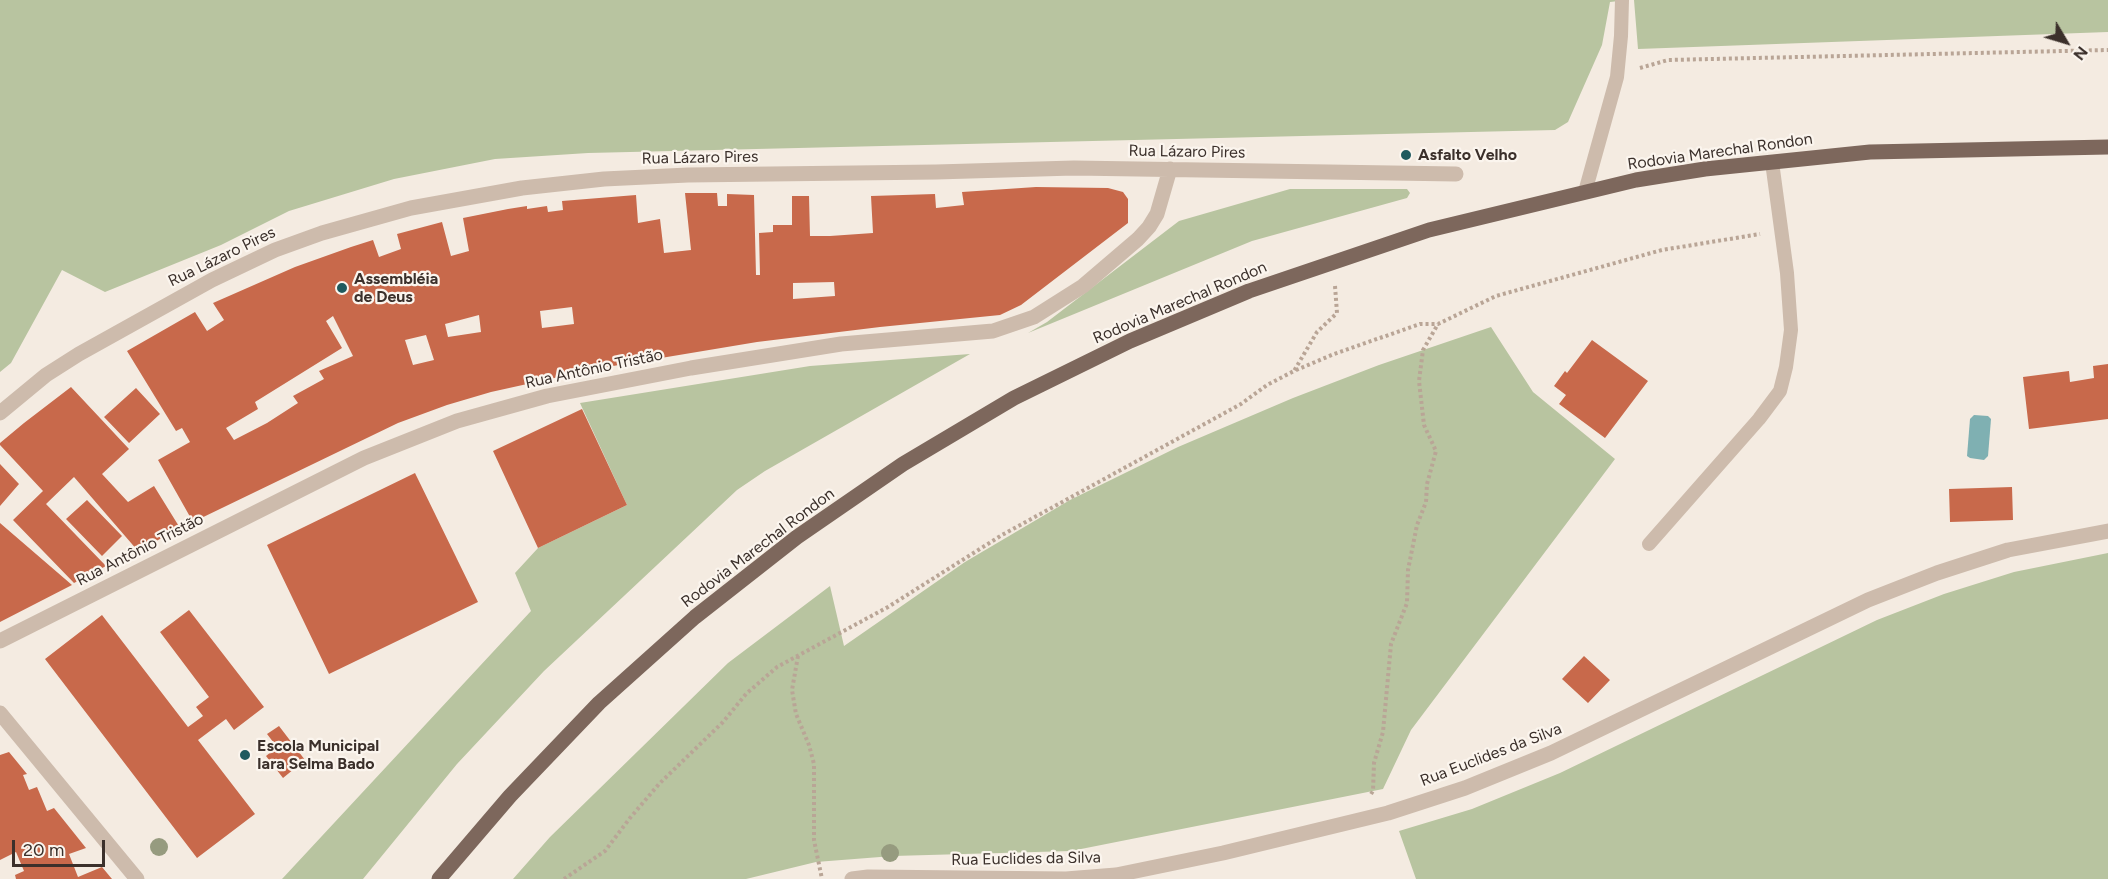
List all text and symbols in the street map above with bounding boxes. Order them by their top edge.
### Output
north arrow [2036,12,2096,72]
text: N [2069,43,2092,64]
street label: Rodovia Marechal Rondon [1626,129,1814,175]
street label: Rua Lázaro Pires [1128,141,1246,163]
place label: Asfalto Velho [1418,145,1517,165]
street label: Rua Lázaro Pires [641,147,759,169]
marker: Asfalto Velho [1399,148,1413,162]
street label: Rua Lázaro Pires [165,223,279,291]
street label: Rodovia Marechal Rondon [1090,258,1270,348]
place label: Assembléia de Deus [354,269,438,307]
marker: Assembléia de Deus [335,281,349,295]
street label: Rua Antônio Tristão [523,345,665,393]
street label: Rodovia Marechal Rondon [678,484,838,612]
street label: Rua Antônio Tristão [73,510,207,590]
street label: Rua Euclides da Silva [1418,719,1564,791]
place label: Escola Municipal Iara Selma Bado [257,736,379,774]
marker: Escola Municipal Iara Selma Bado [238,748,252,762]
scale bar [15,828,108,866]
text: 20 m [23,839,64,861]
street label: Rua Euclides da Silva [951,848,1101,870]

